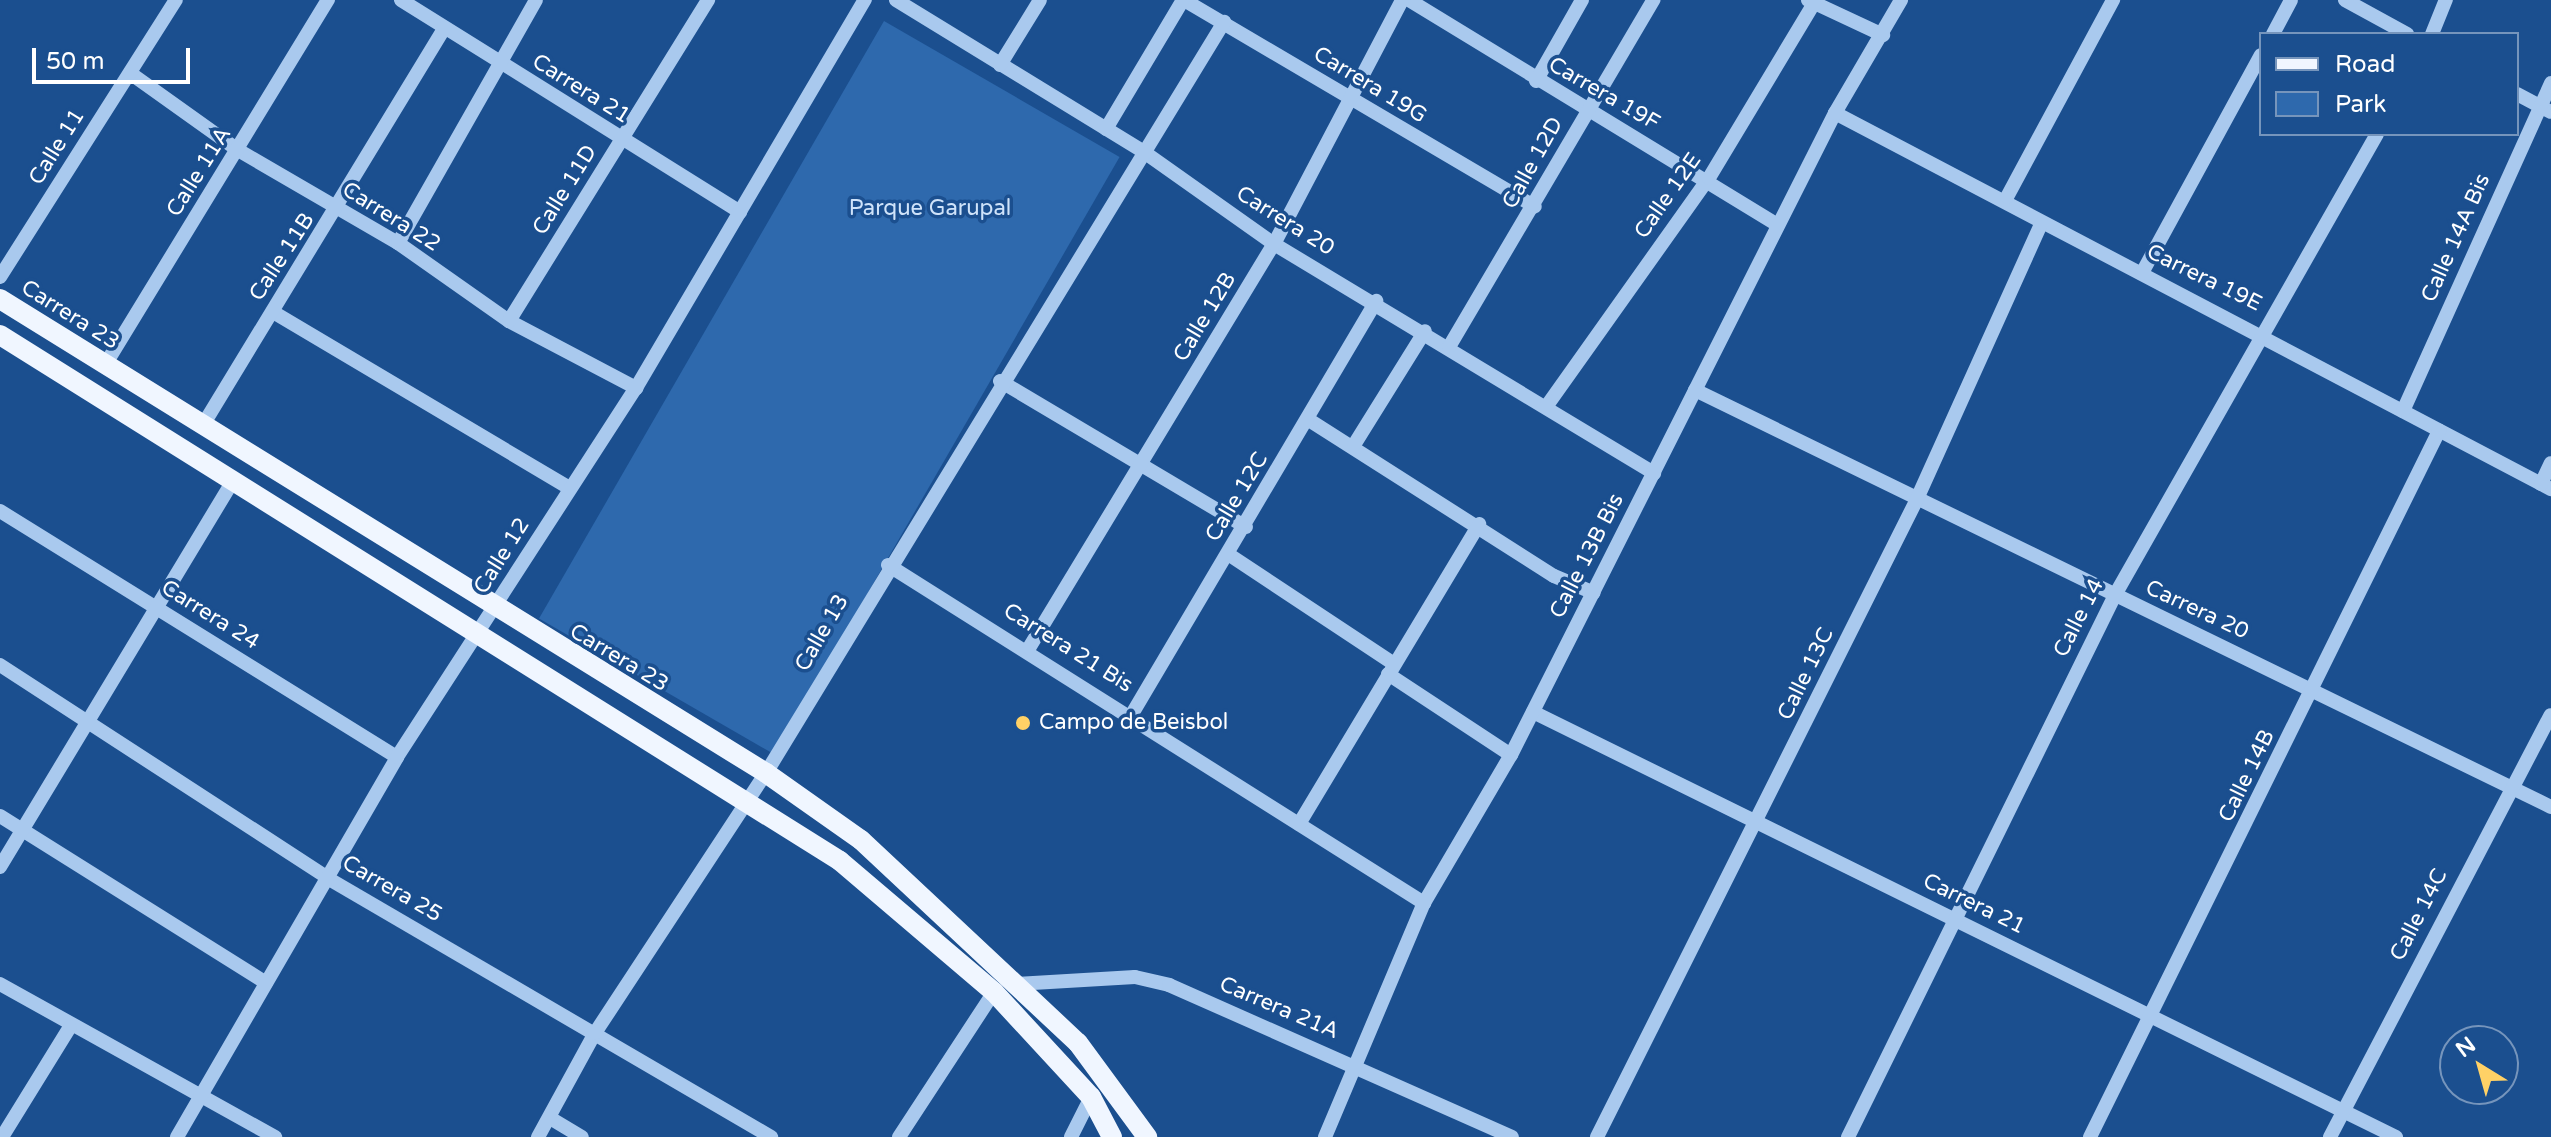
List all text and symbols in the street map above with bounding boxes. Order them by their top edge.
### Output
scale bar [36,32,194,82]
legend [2259,32,2519,136]
street label: Carrera 19G [1309,41,1431,129]
text: 50 m [46,47,104,76]
street label: Carrera 21 [527,48,635,130]
text: Road [2335,50,2395,79]
street label: Carrera 19F [1544,52,1664,136]
text: Park [2335,90,2386,119]
street label: Calle 11 [23,104,91,190]
street label: Calle 12D [1497,112,1569,214]
street label: Calle 11A [161,122,237,222]
street label: Calle 11D [527,140,603,240]
street label: Calle 12E [1629,148,1707,244]
street label: Calle 14A Bis [2416,170,2496,306]
street label: Carrera 22 [337,176,445,258]
street label: Carrera 20 [1231,180,1339,262]
park label: Parque Garupal [849,196,1011,222]
street label: Calle 11B [244,208,320,306]
street label: Carrera 19E [2142,239,2266,317]
street label: Calle 12B [1168,267,1242,367]
street label: Carrera 23 [16,274,124,356]
street label: Calle 12C [1200,447,1274,547]
street label: Calle 13B Bis [1544,489,1630,623]
street label: Calle 12 [468,513,536,599]
street label: Carrera 24 [156,574,264,656]
street label: Calle 14 [2048,574,2110,662]
street label: Carrera 20 [2141,575,2253,645]
street label: Calle 13 [789,590,855,676]
street label: Carrera 21 Bis [998,598,1138,698]
street label: Carrera 23 [565,618,673,698]
street label: Calle 13C [1772,623,1840,725]
place label: Campo de Beisbol [1039,710,1228,736]
marker: Campo de Beisbol [1014,714,1032,732]
street label: Calle 14B [2213,725,2281,827]
street label: Carrera 25 [337,850,447,928]
street label: Calle 14C [2385,865,2453,965]
street label: Carrera 21 [1918,868,2030,940]
street label: Carrera 21A [1215,971,1343,1045]
north arrow [2439,1025,2519,1105]
text: N [2451,1032,2481,1063]

